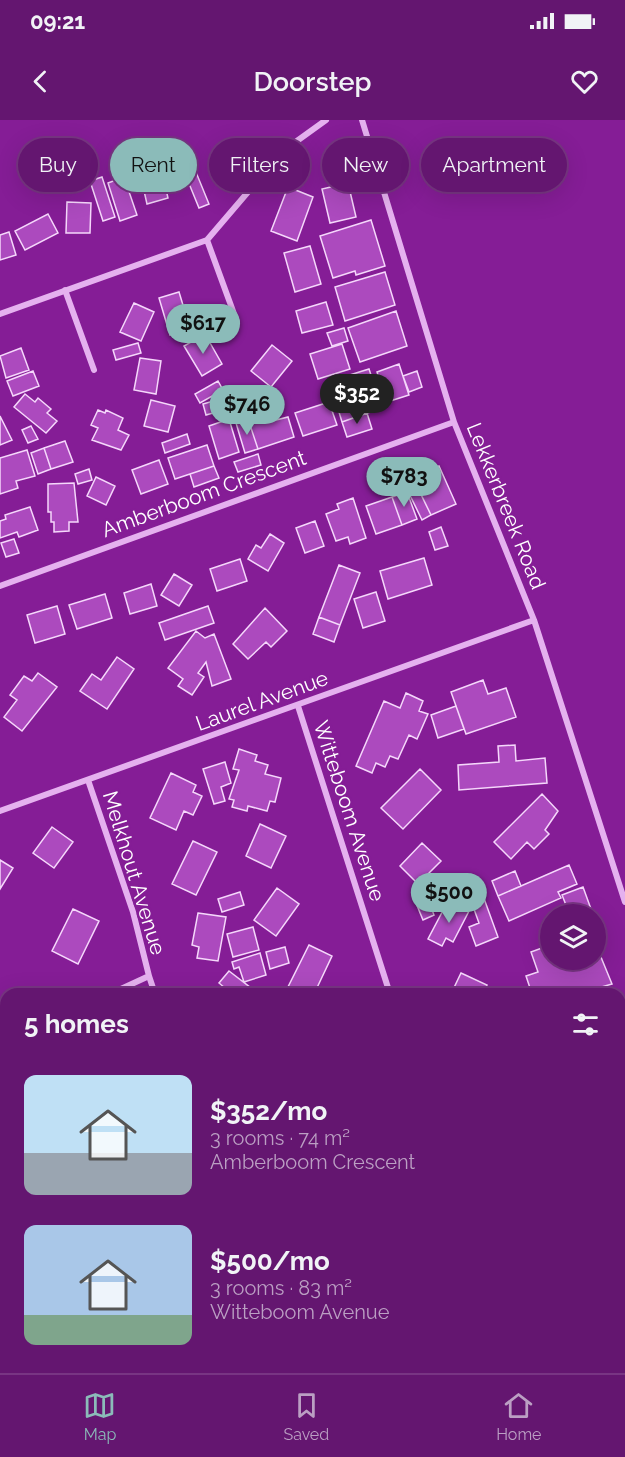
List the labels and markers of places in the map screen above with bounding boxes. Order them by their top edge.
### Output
pin: $617 [167,304,239,355]
pin: $352 [321,374,393,425]
pin: $746 [211,385,283,436]
pin: $783 [368,457,440,508]
pin: $500 [413,873,485,924]

